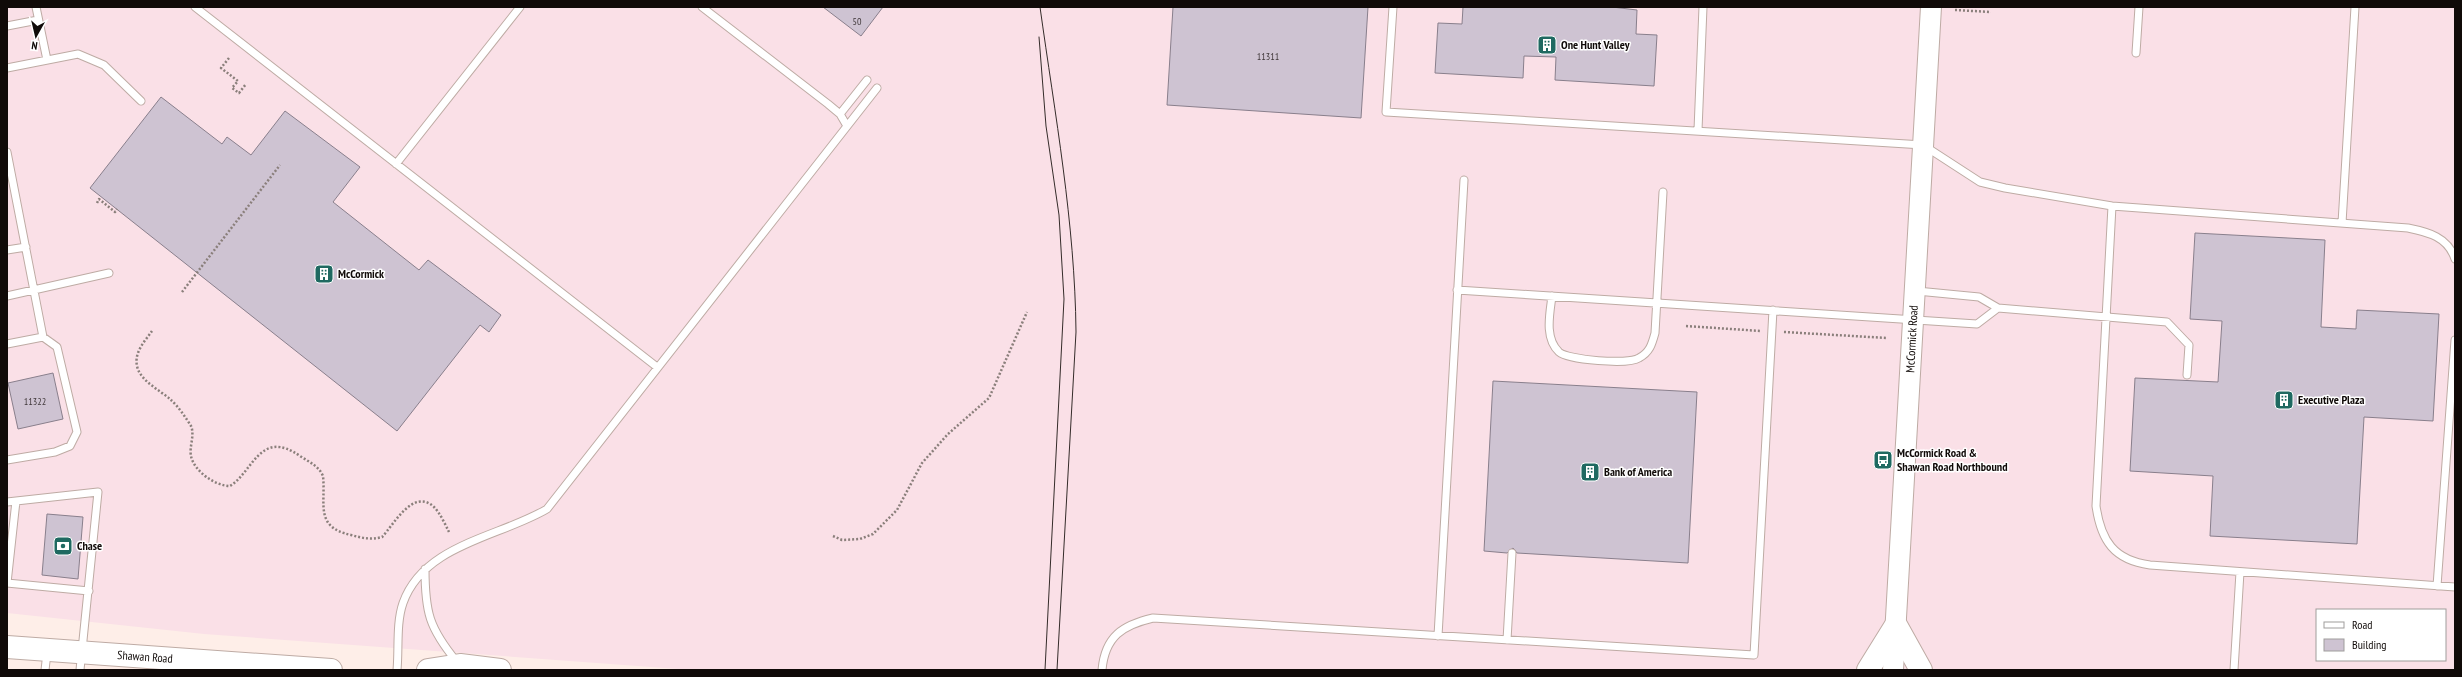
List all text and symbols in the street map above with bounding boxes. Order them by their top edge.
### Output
house number: 50 [853,15,862,28]
north arrow [16,16,56,56]
building icon: One Hunt Valley [1536,34,1558,56]
place label: One Hunt Valley [1561,37,1630,52]
text: N [31,39,39,53]
house number: 11311 [1257,50,1279,63]
building icon: McCormick [313,263,335,285]
place label: McCormick [338,266,384,281]
street label: McCormick Road [1902,305,1921,373]
building icon: Executive Plaza [2273,389,2295,411]
place label: Executive Plaza [2298,392,2365,407]
house number: 11322 [24,395,46,408]
place label: McCormick Road & Shawan Road Northbound [1897,445,2007,474]
bus stop icon: McCormick Road & Shawan Road Northbound [1872,449,1894,471]
building icon: Bank of America [1579,461,1601,483]
place label: Bank of America [1604,464,1672,479]
bank icon: Chase [52,535,74,557]
place label: Chase [77,538,102,553]
legend [2316,609,2446,661]
text: Road [2352,617,2372,632]
text: Building [2352,637,2387,652]
street label: Shawan Road [117,647,173,666]

